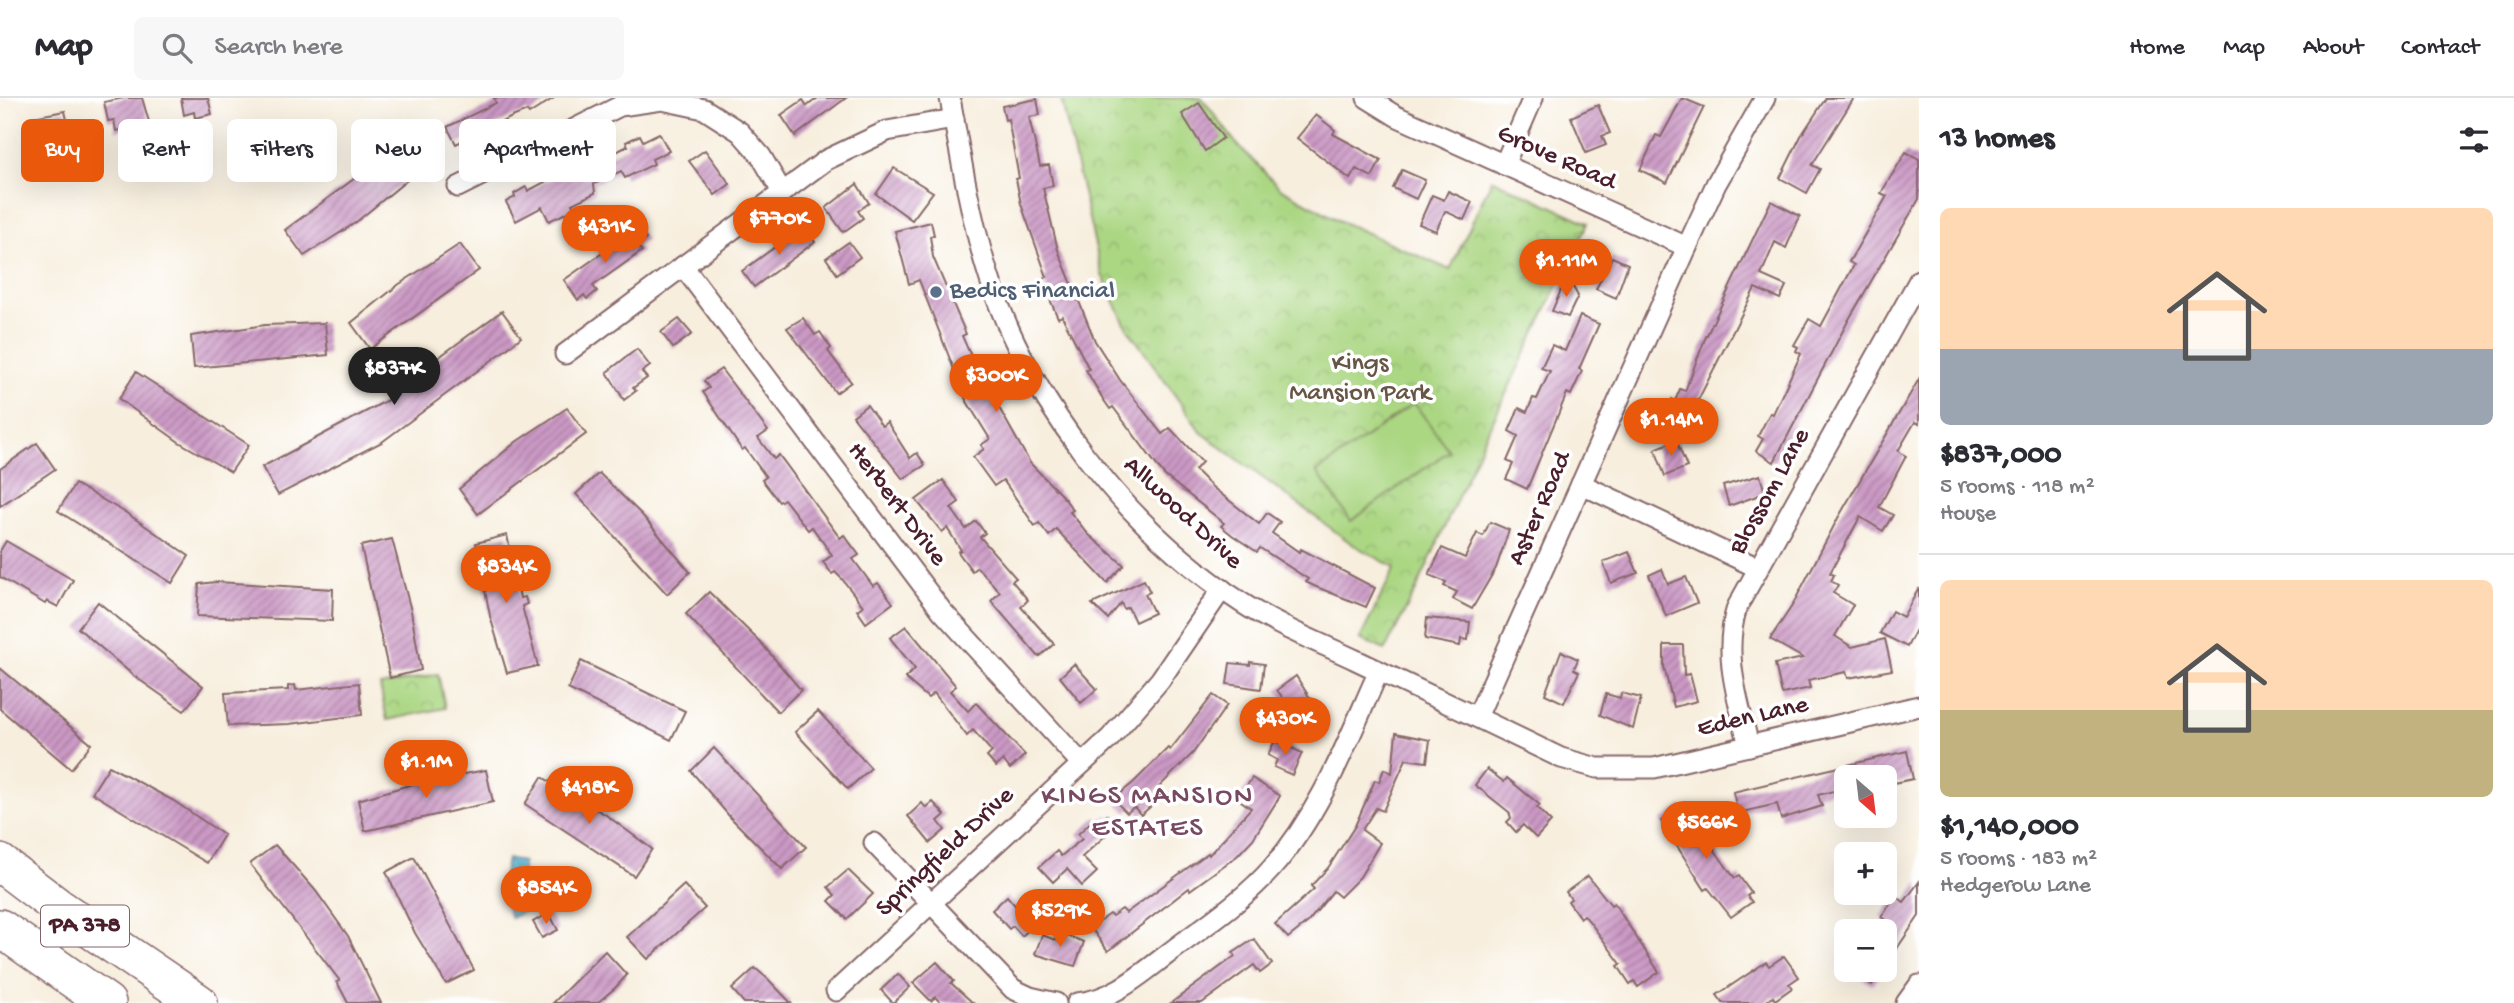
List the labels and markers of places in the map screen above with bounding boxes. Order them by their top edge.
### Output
pin: $770K [730,198,828,257]
pin: $431K [556,206,654,265]
pin: $1.11M [1509,240,1623,299]
place label: Bedics Financial [949,277,1115,308]
marker: Bedics Financial [928,284,944,300]
pin: $837K [345,348,443,407]
pin: $300K [947,354,1045,414]
pin: $1.14M [1614,398,1728,458]
pin: $834K [457,546,555,605]
pin: $430K [1236,698,1334,757]
pin: $1.1M [377,740,475,800]
pin: $418K [540,766,638,826]
pin: $566K [1657,802,1755,861]
pin: $854K [497,866,595,926]
pin: $529K [1011,890,1109,949]

